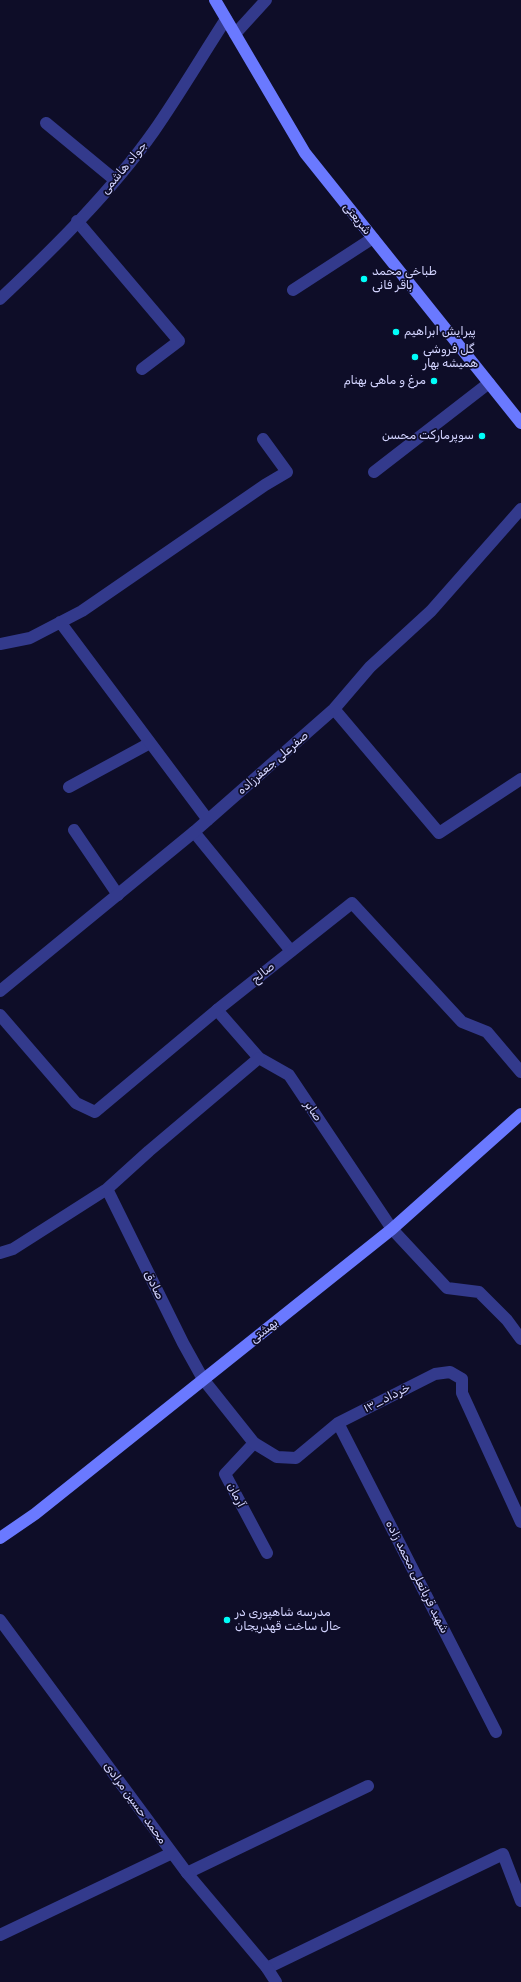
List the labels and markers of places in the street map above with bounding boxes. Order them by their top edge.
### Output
place label: طباخی محمد باقر فانی [372,265,437,293]
marker: طباخی محمد باقر فانی [359,274,369,284]
place label: پیرایش ابراهیم [404,325,476,339]
marker: پیرایش ابراهیم [391,327,401,337]
place label: گل فروشی همیشه بهار [423,343,478,371]
marker: گل فروشی همیشه بهار [410,352,420,362]
place label: مرغ و ماهی بهنام [344,374,426,388]
marker: مرغ و ماهی بهنام [429,376,439,386]
place label: سوپرمارکت محسن [382,429,474,443]
marker: سوپرمارکت محسن [477,431,487,441]
place label: مدرسه شاهپوری در حال ساخت قهدریجان [235,1606,341,1634]
marker: مدرسه شاهپوری در حال ساخت قهدریجان [222,1615,232,1625]

